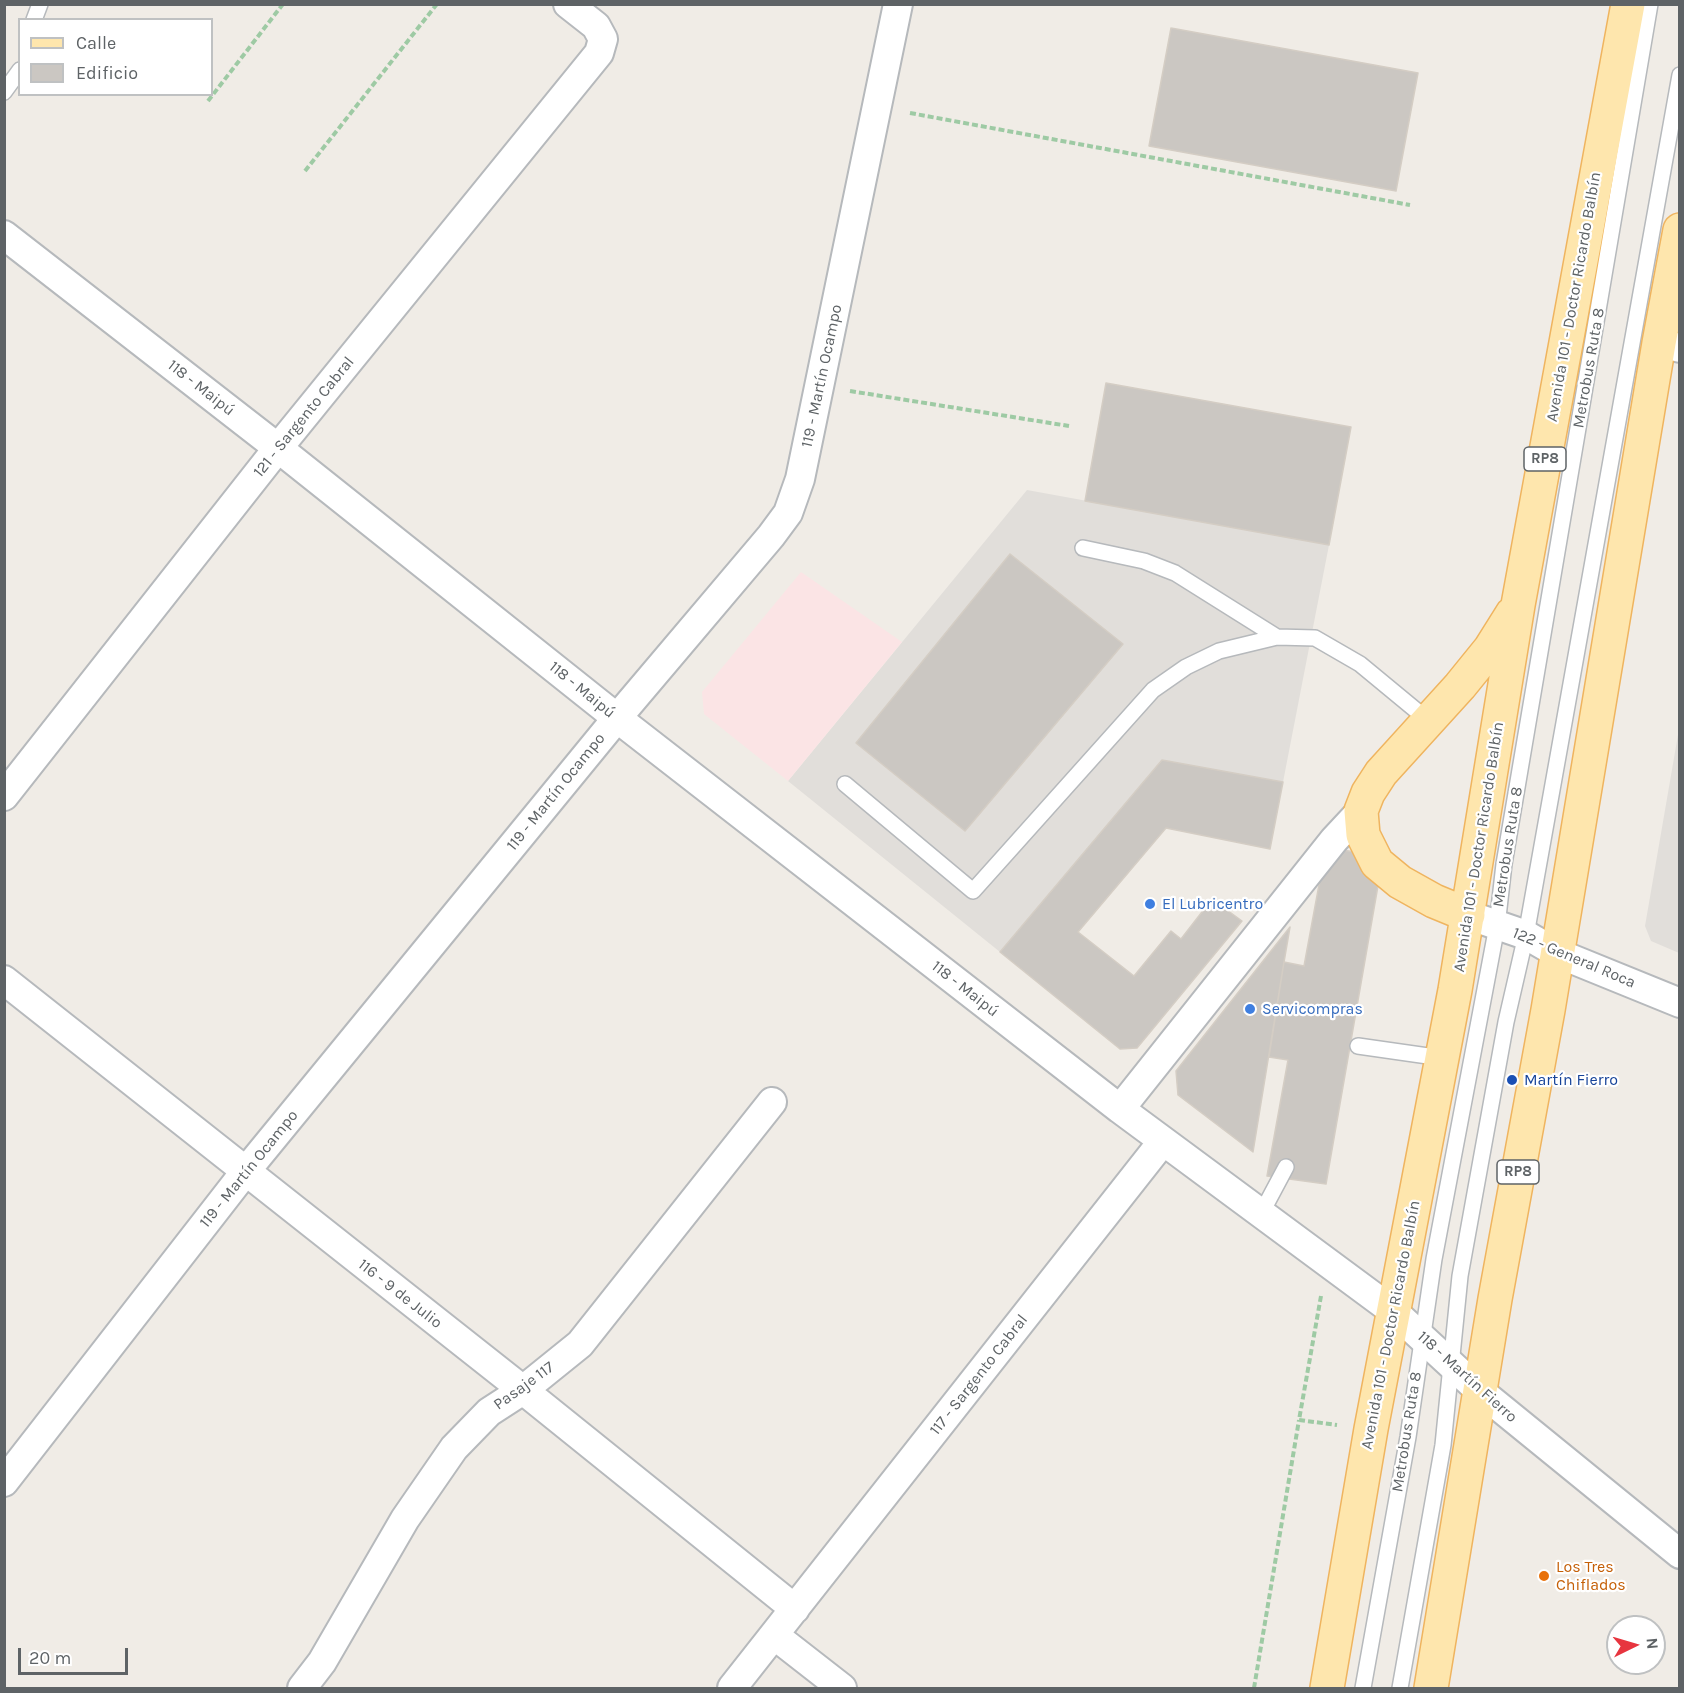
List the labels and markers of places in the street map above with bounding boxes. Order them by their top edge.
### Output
place label: El Lubricentro [1162,894,1263,914]
marker: El Lubricentro [1143,897,1157,911]
place label: Servicompras [1262,999,1363,1019]
marker: Servicompras [1243,1002,1257,1016]
place label: Martín Fierro [1524,1070,1618,1090]
marker: Martín Fierro [1505,1073,1519,1087]
place label: Los Tres Chiflados [1556,1557,1626,1595]
marker: Los Tres Chiflados [1537,1569,1551,1583]

